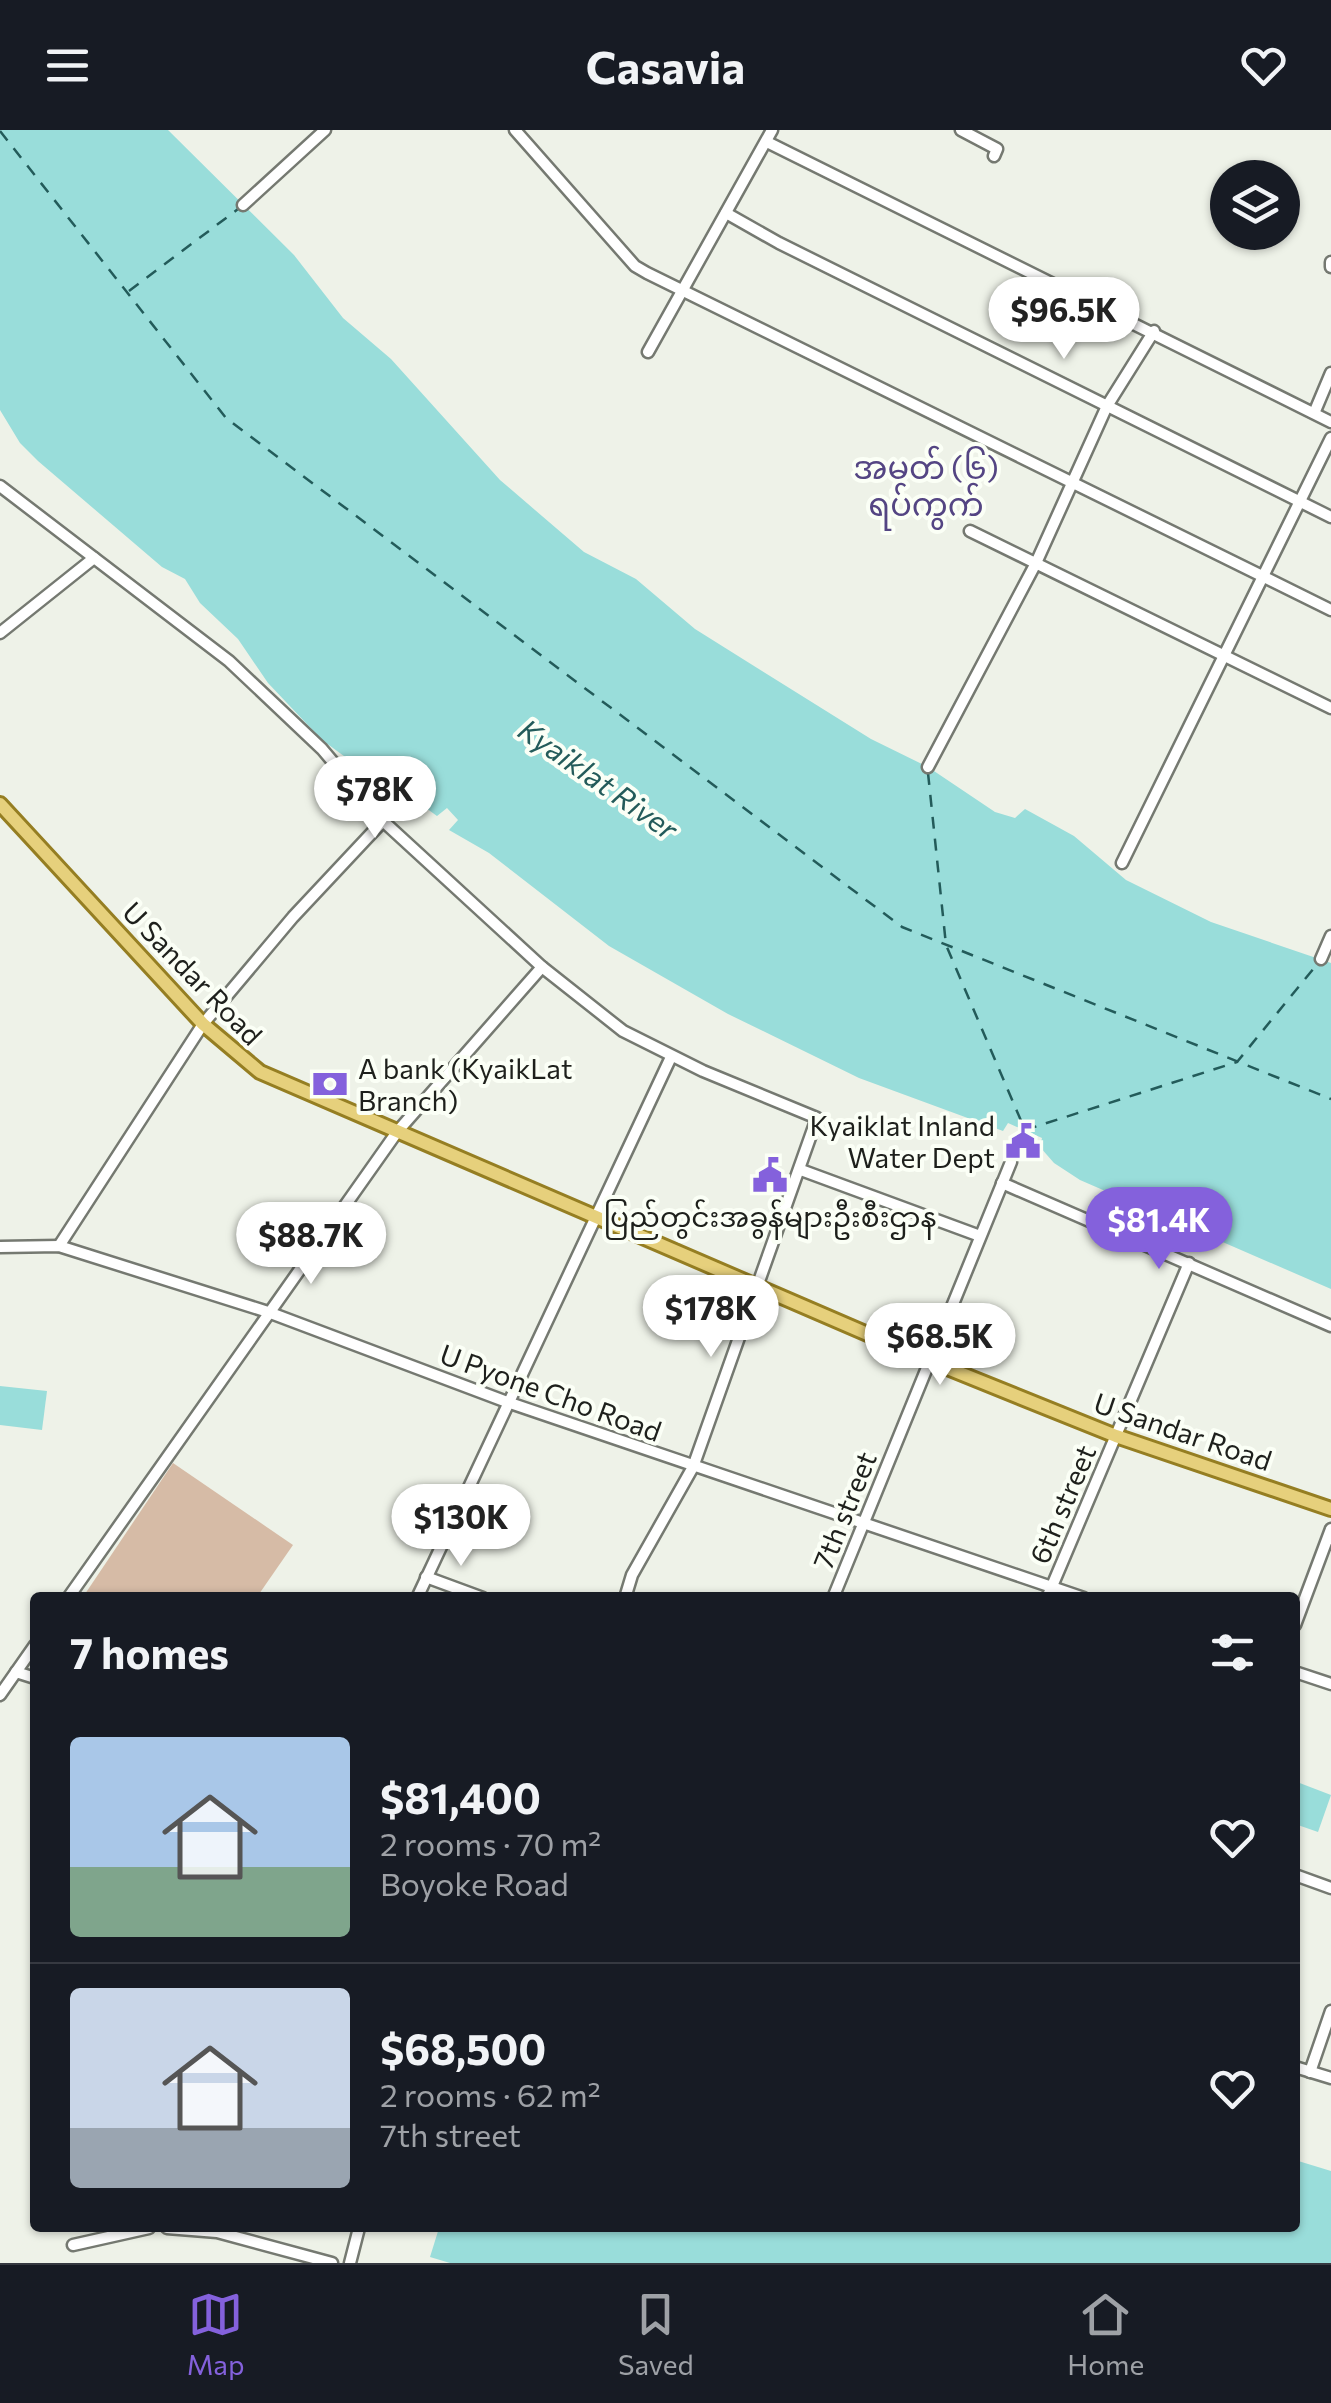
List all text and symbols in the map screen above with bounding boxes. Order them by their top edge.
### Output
icon: menu [40,38,95,93]
text: Casavia [586,38,745,93]
icon: heart [1236,38,1291,93]
map controls [1210,160,1300,250]
button: layers [1210,160,1300,250]
pin: $96.5K [983,277,1145,362]
text: $96.5K [1011,289,1117,329]
district label: အမှတ် (၆) ရပ်ကွက် [853,445,999,531]
water label: Kyaiklat River [512,710,687,847]
pin: $78K [316,756,434,841]
text: $78K [336,768,414,808]
street label: U Sandar Road [116,894,270,1052]
place label: A bank (KyaikLat Branch) [358,1051,572,1117]
bank icon: A bank (KyaikLat Branch) [311,1065,349,1103]
place label: Kyaiklat Inland Water Dept [809,1108,995,1174]
public building icon: Kyaiklat Inland Water Dept [1004,1122,1042,1160]
public building icon: ပြည်တွင်းအခွန်များဦးစီးဌာန [751,1156,789,1194]
pin: $81.4K [1078,1187,1240,1272]
place label: ပြည်တွင်းအခွန်များဦးစီးဌာန [603,1199,937,1240]
text: $81.4K [1108,1199,1210,1239]
pin: $88.7K [230,1202,392,1287]
text: $88.7K [258,1214,364,1254]
pin: $178K [641,1275,781,1360]
text: $178K [665,1287,757,1327]
pin: $68.5K [859,1303,1021,1388]
text: $68.5K [887,1315,993,1355]
street label: U Pyone Cho Road [436,1336,666,1448]
street label: U Sandar Road [1090,1385,1276,1477]
street label: 6th street [1022,1440,1102,1568]
street label: 7th street [805,1446,883,1574]
pin: $130K [391,1484,531,1569]
text: $130K [413,1496,509,1536]
icon: filters [1205,1625,1260,1680]
text: 7 homes [70,1626,229,1678]
text: $81,400 [380,1771,541,1823]
icon: home [150,1777,270,1897]
icon: heart [1205,1810,1260,1865]
text: 2 rooms · 70 m² [380,1823,601,1863]
text: Boyoke Road [380,1863,569,1903]
text: $68,500 [380,2022,546,2074]
icon: home [150,2028,270,2148]
icon: heart [1205,2061,1260,2116]
text: 2 rooms · 62 m² [380,2074,601,2114]
text: 7th street [380,2114,521,2154]
tab: Map [187,2287,245,2381]
tab: Saved [618,2287,694,2381]
tab: Home [1067,2287,1144,2381]

